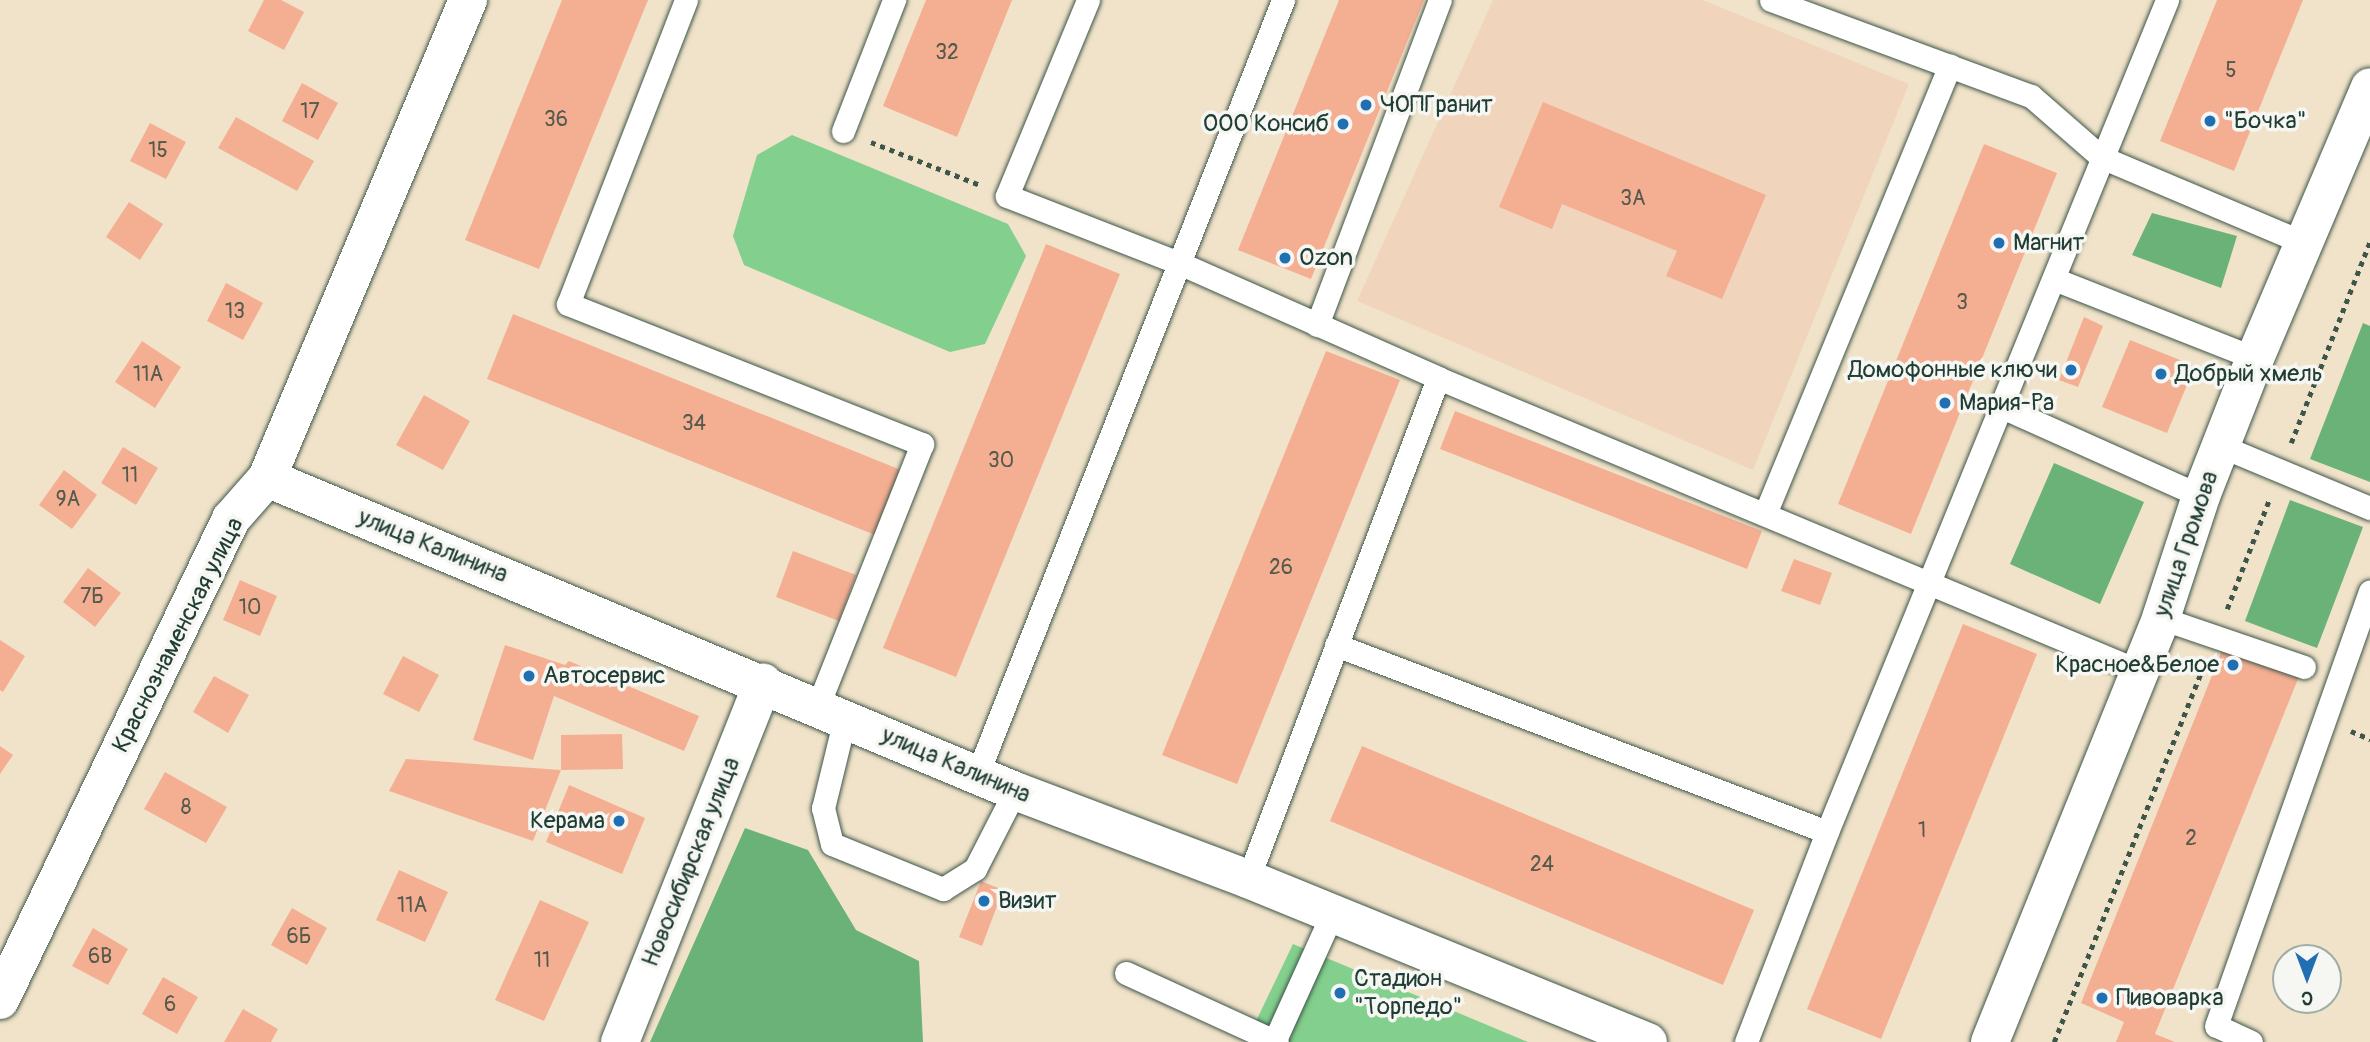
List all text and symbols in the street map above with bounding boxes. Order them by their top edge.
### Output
house number: 32 [935,40,959,66]
house number: 5 [2225,58,2237,84]
place label: ЧОПГранит [1380,91,1493,119]
marker: ЧОПГранит [1358,97,1374,113]
house number: 17 [300,99,320,125]
house number: 36 [544,107,568,133]
place label: "Бочка" [2224,107,2306,135]
place label: ООО Консиб [1203,110,1329,138]
marker: "Бочка" [2202,113,2218,129]
marker: ООО Консиб [1335,116,1351,132]
house number: 15 [148,138,168,164]
house number: 3А [1620,186,1646,212]
place label: Магнит [2013,229,2084,257]
marker: Магнит [1991,235,2007,251]
place label: Ozon [1299,244,1353,272]
marker: Ozon [1277,250,1293,266]
house number: 3 [1956,290,1968,316]
house number: 13 [225,299,245,325]
place label: Домофонные ключи [1848,356,2057,384]
place label: Добрый хмель [2175,360,2323,388]
house number: 11А [133,362,163,388]
marker: Домофонные ключи [2063,362,2079,378]
marker: Добрый хмель [2153,366,2169,382]
place label: Мария-Ра [1959,389,2054,417]
marker: Мария-Ра [1937,395,1953,411]
house number: 34 [682,411,706,437]
house number: 30 [988,448,1014,474]
house number: 11 [122,463,138,489]
street label: улица Громова [2148,467,2224,621]
house number: 9А [56,487,80,513]
street label: улица Калинина [354,503,512,589]
street label: Краснознаменская улица [106,513,250,757]
house number: 26 [1269,555,1293,581]
house number: 7Б [80,584,104,610]
house number: 10 [239,595,261,621]
place label: Красное&Белое [2055,651,2219,679]
marker: Красное&Белое [2225,657,2241,673]
place label: Автосервис [543,662,665,690]
marker: Автосервис [521,668,537,684]
street label: улица Калинина [877,721,1035,809]
street label: Новосибирская улица [636,753,746,971]
house number: 8 [181,795,191,821]
place label: Керама [530,807,605,835]
marker: Керама [611,813,627,829]
house number: 1 [1918,818,1926,844]
house number: 2 [2185,826,2197,852]
house number: 24 [1530,852,1554,878]
place label: Визит [998,887,1057,915]
house number: 11А [397,893,427,919]
marker: Визит [976,893,992,909]
house number: 6Б [287,924,311,950]
house number: 6В [88,944,112,970]
north arrow [2272,944,2342,1014]
house number: 11 [534,948,550,974]
place label: Стадион "Торпедо" [1354,965,1462,1021]
place label: Пивоварка [2116,984,2224,1012]
marker: Стадион "Торпедо" [1332,985,1348,1001]
text: С [2301,986,2313,1010]
marker: Пивоварка [2094,990,2110,1006]
house number: 6 [164,992,176,1018]

